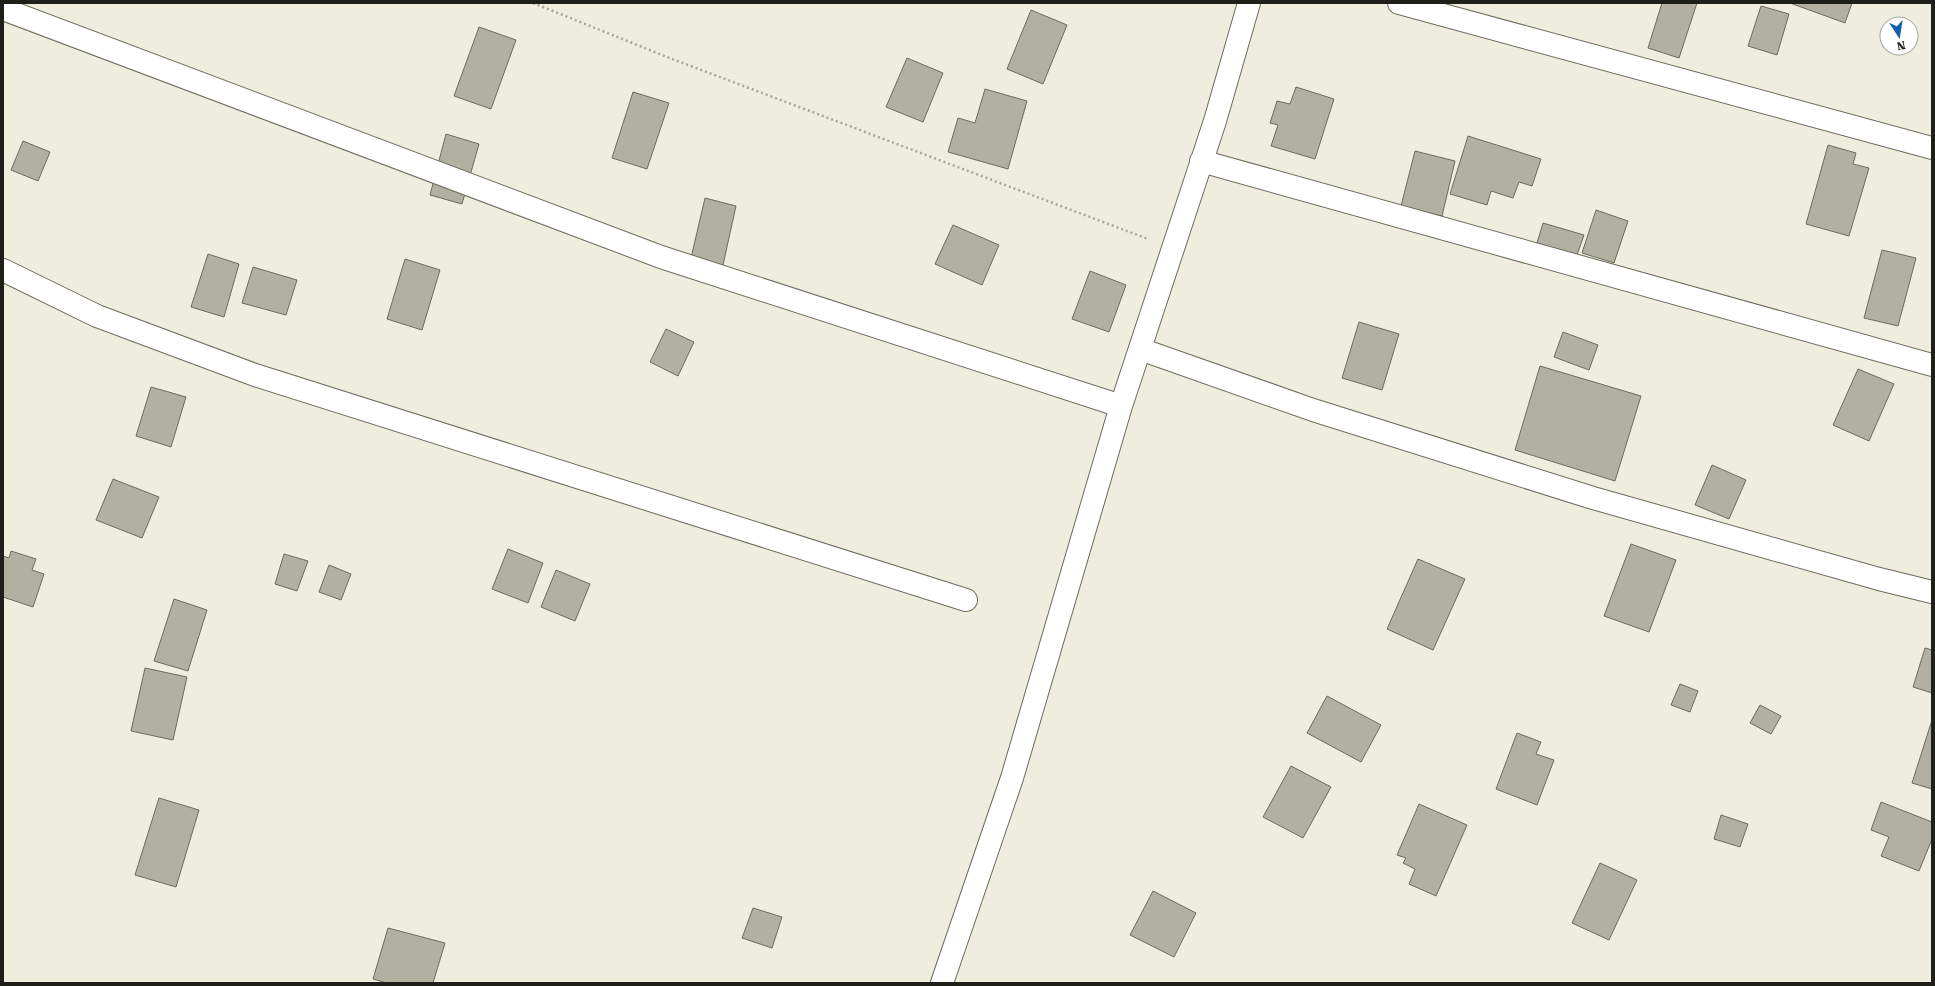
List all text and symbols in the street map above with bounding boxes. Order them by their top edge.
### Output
north arrow [1879,16,1919,56]
text: N [1895,38,1906,53]

